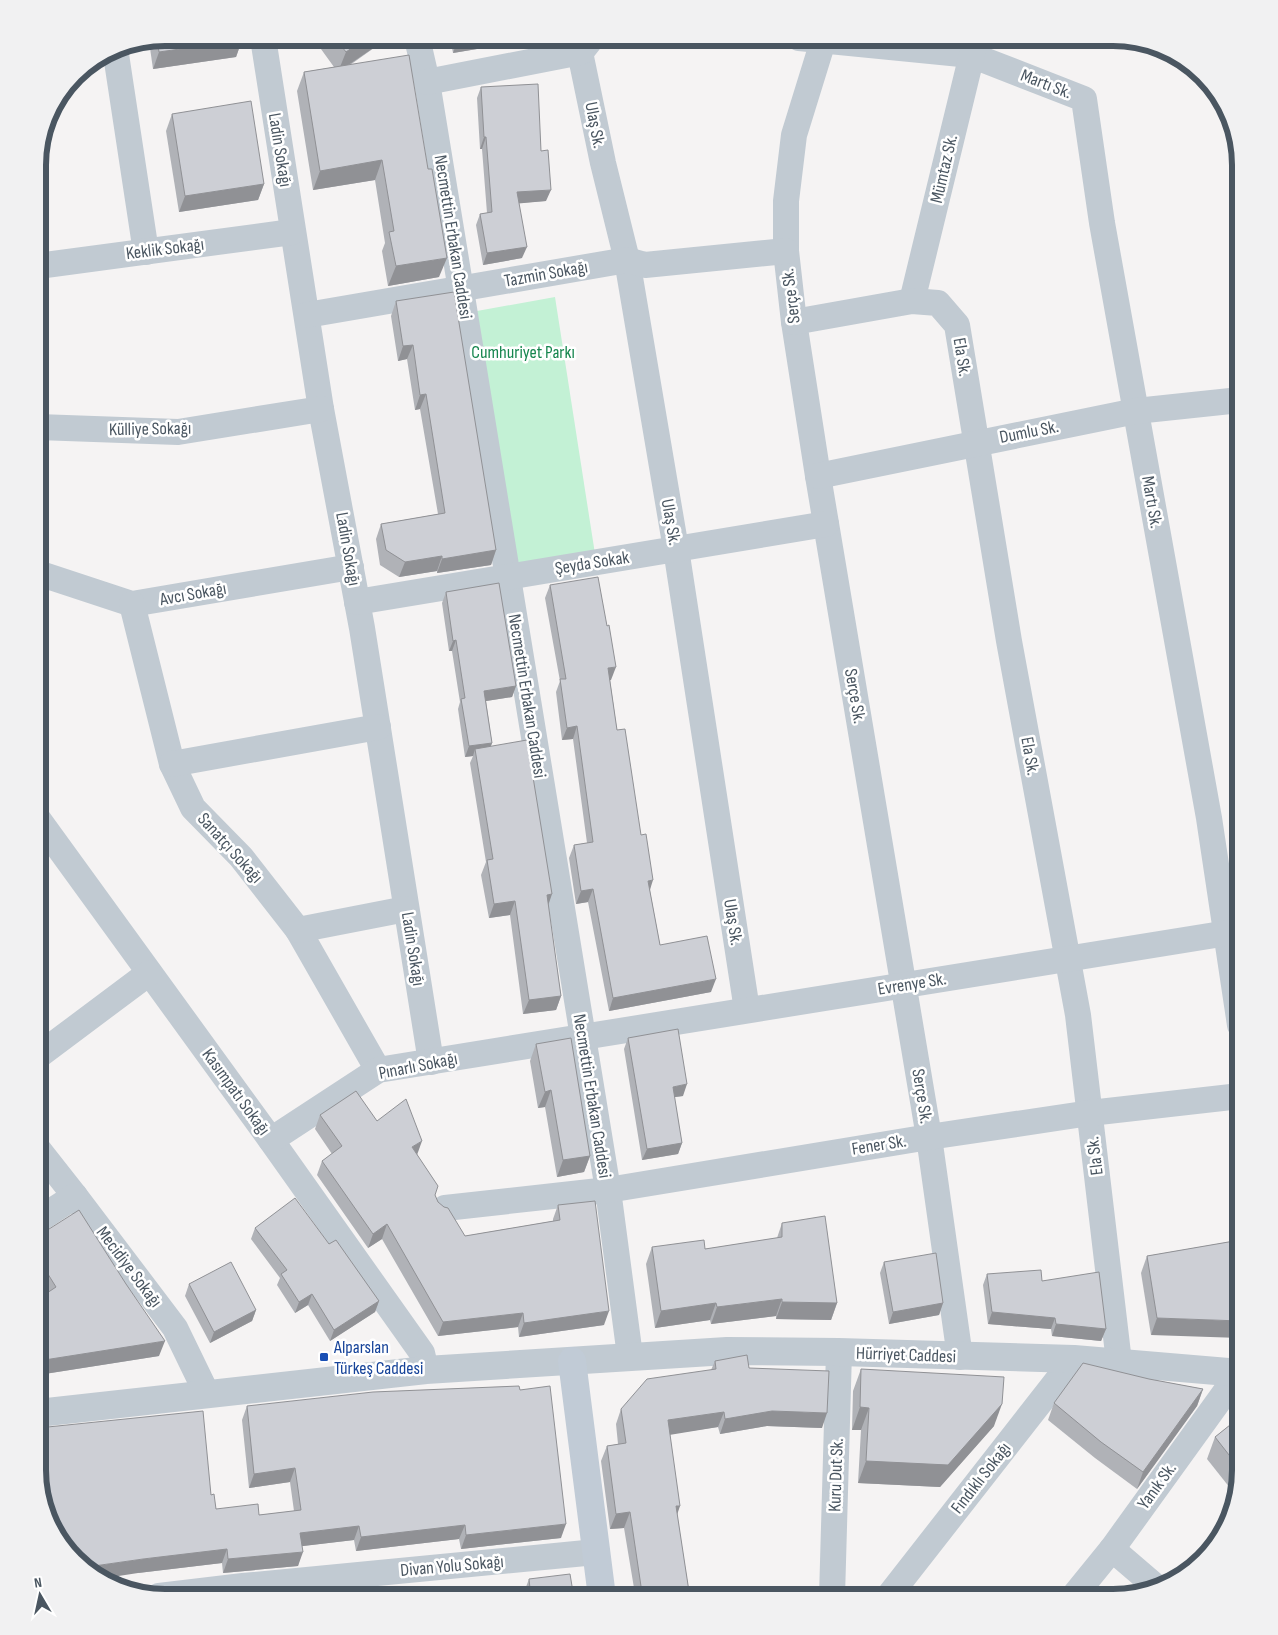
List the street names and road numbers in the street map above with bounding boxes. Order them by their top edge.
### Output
street label: Martı Sk. [1018,65,1074,103]
street label: Ulaş Sk. [580,100,610,150]
street label: Ladin Sokağı [264,112,296,188]
street label: Mümtaz Sk. [926,133,962,205]
street label: Necmettin Erbakan Caddesi [430,153,476,321]
street label: Keklik Sokağı [125,234,205,264]
street label: Tazmin Sokağı [503,256,589,292]
street label: Serçe Sk. [777,267,805,325]
street label: Ela Sk. [949,336,975,378]
street label: Dumlu Sk. [998,416,1060,448]
street label: Külliye Sokağı [109,418,191,440]
street label: Martı Sk. [1137,474,1167,530]
street label: Ulaş Sk. [657,497,685,547]
street label: Ladin Sokağı [331,510,365,588]
street label: Şeyda Sokak [553,547,631,579]
street label: Avcı Sokağı [157,578,228,610]
street label: Necmettin Erbakan Caddesi [504,612,550,780]
street label: Serçe Sk. [840,667,870,725]
street label: Ela Sk. [1016,735,1044,777]
street label: Sanatçı Sokağı [193,808,267,888]
street label: Ulaş Sk. [719,897,747,947]
street label: Ladin Sokağı [397,911,429,987]
street label: Evrenye Sk. [876,968,948,1000]
street label: Necmettin Erbakan Caddesi [569,1012,615,1180]
street label: Kasımpatı Sokağı [198,1045,274,1139]
street label: Pınarlı Sokağı [377,1048,459,1084]
street label: Serçe Sk. [907,1067,937,1125]
street label: Fener Sk. [850,1130,908,1160]
street label: Ela Sk. [1082,1136,1108,1176]
street label: Mecidiye Sokağı [92,1222,166,1312]
street label: Hürriyet Caddesi [856,1343,956,1367]
street label: Kuru Dut Sk. [824,1438,848,1512]
street label: Fındıklı Sokağı [947,1438,1015,1518]
street label: Yanık Sk. [1133,1459,1181,1513]
street label: Divan Yolu Sokağı [399,1551,505,1581]

